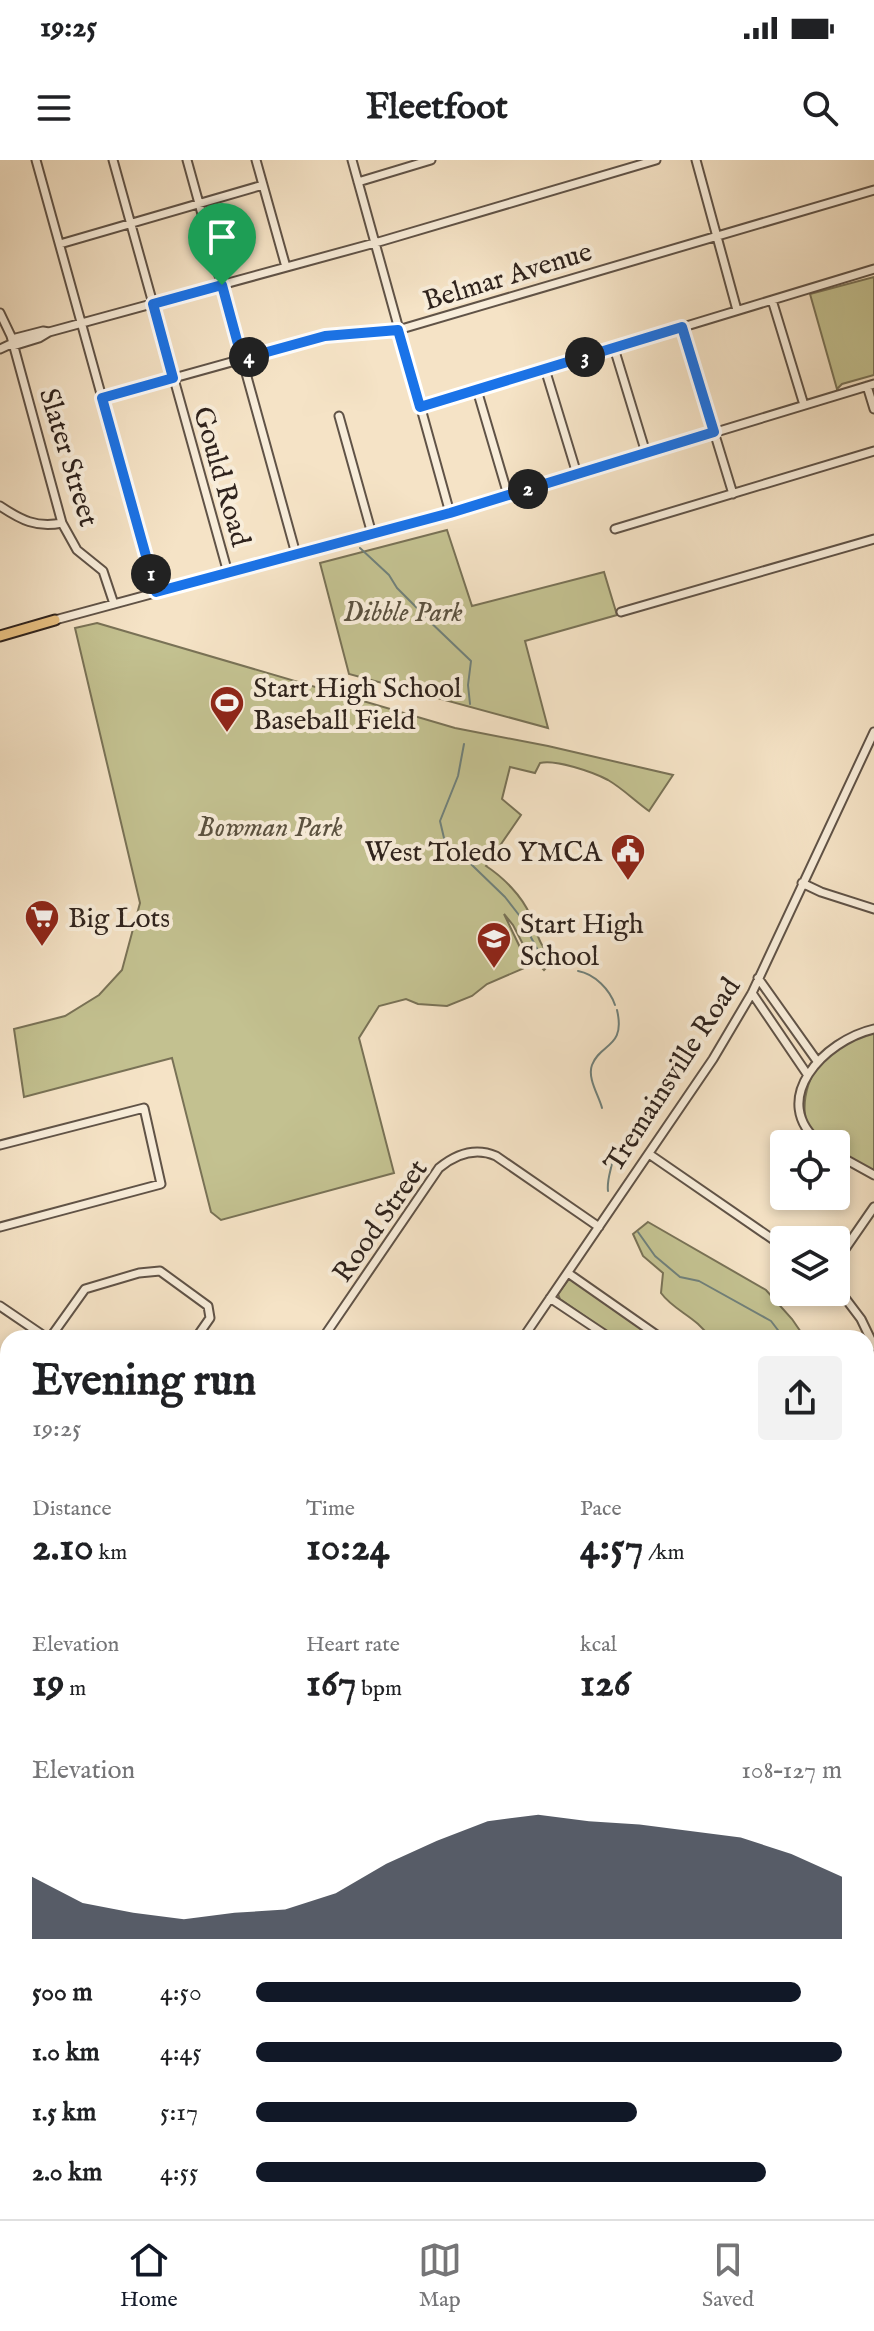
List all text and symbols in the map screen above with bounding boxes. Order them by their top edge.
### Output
text: 19:25 [40,9,97,47]
text: Fleetfoot [366,85,508,131]
icon: menu [32,86,76,130]
icon: search [798,86,842,130]
pin [188,203,256,285]
icon: arrive [200,215,244,259]
street label: Belmar Avenue [419,235,597,320]
pin: 4 [229,337,269,377]
pin: 3 [565,337,605,377]
text: 4 [244,343,254,371]
text: 3 [581,343,589,371]
street label: Slater Street [30,384,105,531]
street label: Gould Road [184,403,257,551]
pin: 2 [508,469,548,509]
text: 2 [523,475,533,503]
pin: 1 [131,554,171,594]
text: 1 [147,560,155,588]
park label: Dibble Park [343,596,463,631]
place label: Start High School Baseball Field [253,672,462,739]
sports icon: Start High School Baseball Field [208,684,246,734]
park label: Bowman Park [197,811,343,846]
public building icon: West Toledo YMCA [609,832,647,882]
place label: West Toledo YMCA [364,836,603,871]
supermarket icon: Big Lots [23,898,61,948]
place label: Big Lots [68,902,170,937]
place label: Start High School [520,908,644,975]
school or university icon: Start High School [475,920,513,970]
street label: Tremainsville Road [597,972,749,1179]
map controls [770,1130,850,1306]
button: locate [770,1130,850,1210]
street label: Rood Street [326,1153,436,1290]
button: layers [770,1226,850,1306]
text: Evening run [32,1354,256,1410]
button: share [758,1356,842,1440]
text: 19:25 [32,1412,81,1445]
text: Distance [32,1495,112,1523]
text: Time [306,1495,355,1523]
text: Pace [580,1495,622,1523]
text: 2.10 [32,1523,94,1574]
text: 10:24 [306,1523,389,1574]
text: 4:57 [580,1523,643,1574]
text: km [94,1539,127,1567]
text: /km [643,1539,684,1567]
text: Elevation [32,1631,119,1659]
text: Heart rate [306,1631,400,1659]
text: kcal [580,1631,617,1659]
text: 19 [32,1659,64,1710]
text: 167 [306,1659,357,1710]
text: 126 [580,1659,631,1710]
text: m [64,1675,86,1703]
text: bpm [357,1675,402,1703]
text: Elevation [32,1754,135,1787]
text: 108–127 m [741,1754,842,1787]
text: 500 m [32,1976,93,2009]
text: 4:50 [160,1976,202,2009]
text: 1.0 km [32,2036,100,2069]
text: 4:45 [160,2036,202,2069]
text: 1.5 km [32,2096,96,2129]
text: 5:17 [160,2096,198,2129]
text: 2.0 km [32,2156,102,2189]
text: 4:55 [160,2156,198,2189]
tab: Home [120,2238,178,2314]
tab: Map [418,2238,462,2314]
tab: Saved [702,2238,754,2314]

